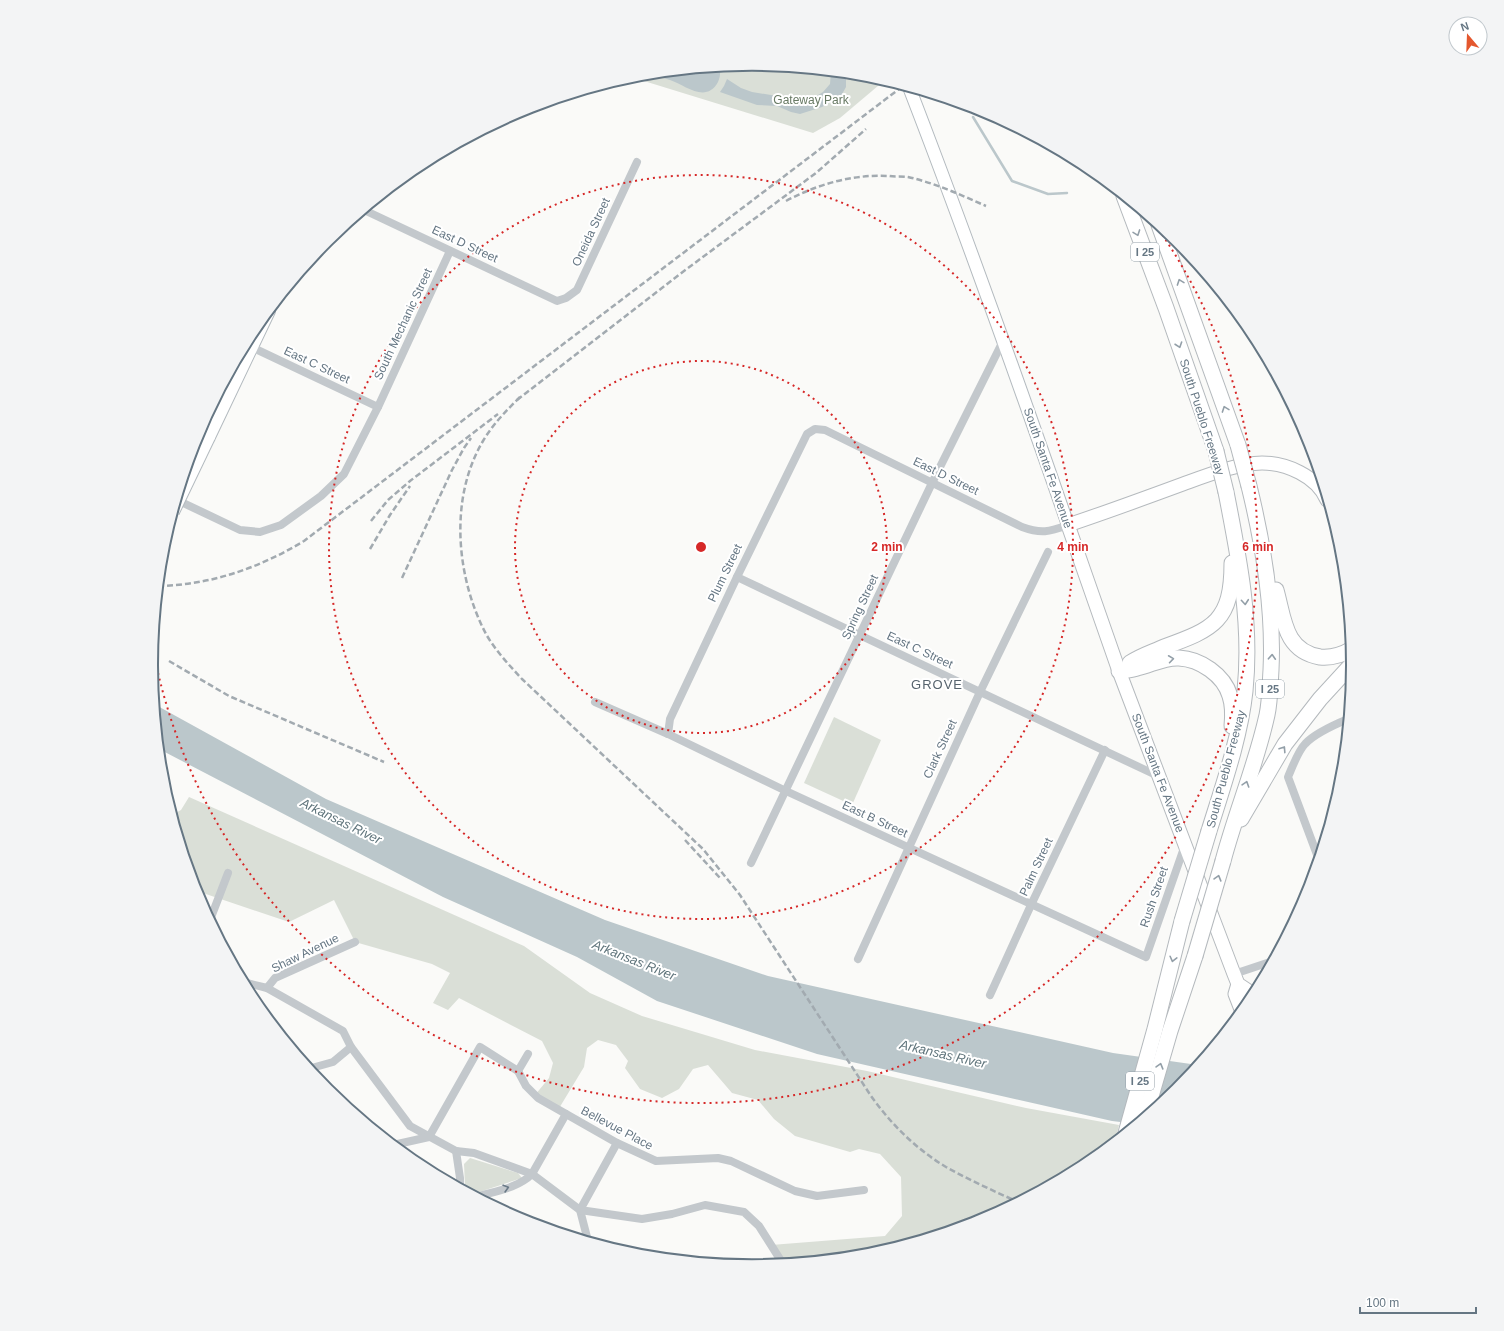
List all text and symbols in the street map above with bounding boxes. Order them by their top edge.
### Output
north arrow [1448,16,1488,56]
text: N [1459,20,1471,34]
park label: Gateway Park [773,93,850,107]
street label: Oneida Street [569,195,613,269]
street label: East D Street [430,223,501,266]
one-way arrow [1133,229,1141,236]
road number: I 25 [1131,243,1159,261]
street label: South Mechanic Street [371,265,435,382]
one-way arrow [1176,279,1184,286]
one-way arrow [1174,342,1182,349]
street label: East C Street [282,344,353,387]
street label: South Pueblo Freeway [1177,357,1227,477]
one-way arrow [1222,405,1230,412]
street label: South Santa Fe Avenue [1021,406,1075,530]
street label: East D Street [911,454,982,498]
centre of rings [694,540,708,554]
text: 2 min [871,540,903,554]
text: 4 min [1057,540,1089,554]
text: 6 min [1242,540,1274,554]
street label: Plum Street [705,541,745,604]
street label: Spring Street [839,572,881,642]
one-way arrow [1240,599,1249,605]
street label: East C Street [885,629,956,672]
one-way arrow [1267,654,1276,660]
one-way arrow [1168,655,1174,664]
district label: GROVE [911,677,963,692]
road number: I 25 [1256,680,1284,698]
street label: South Pueblo Freeway [1204,709,1248,829]
street label: South Santa Fe Avenue [1129,711,1187,835]
street label: Clark Street [920,717,960,781]
one-way arrow [1278,746,1285,753]
one-way arrow [1242,780,1250,787]
water label: Arkansas River [297,795,384,847]
street label: East B Street [840,798,911,841]
street label: Palm Street [1016,835,1056,898]
street label: Rush Street [1137,864,1171,929]
one-way arrow [1213,875,1222,882]
street label: Shaw Avenue [269,931,341,975]
water label: Arkansas River [589,936,678,984]
one-way arrow [1169,955,1178,962]
water label: Arkansas River [897,1037,988,1071]
one-way arrow [1155,1063,1164,1070]
road number: I 25 [1126,1072,1154,1090]
street label: Bellevue Place [579,1103,656,1153]
one-way arrow [502,1184,509,1193]
scale bar [1360,1289,1476,1315]
text: 100 m [1366,1296,1399,1310]

